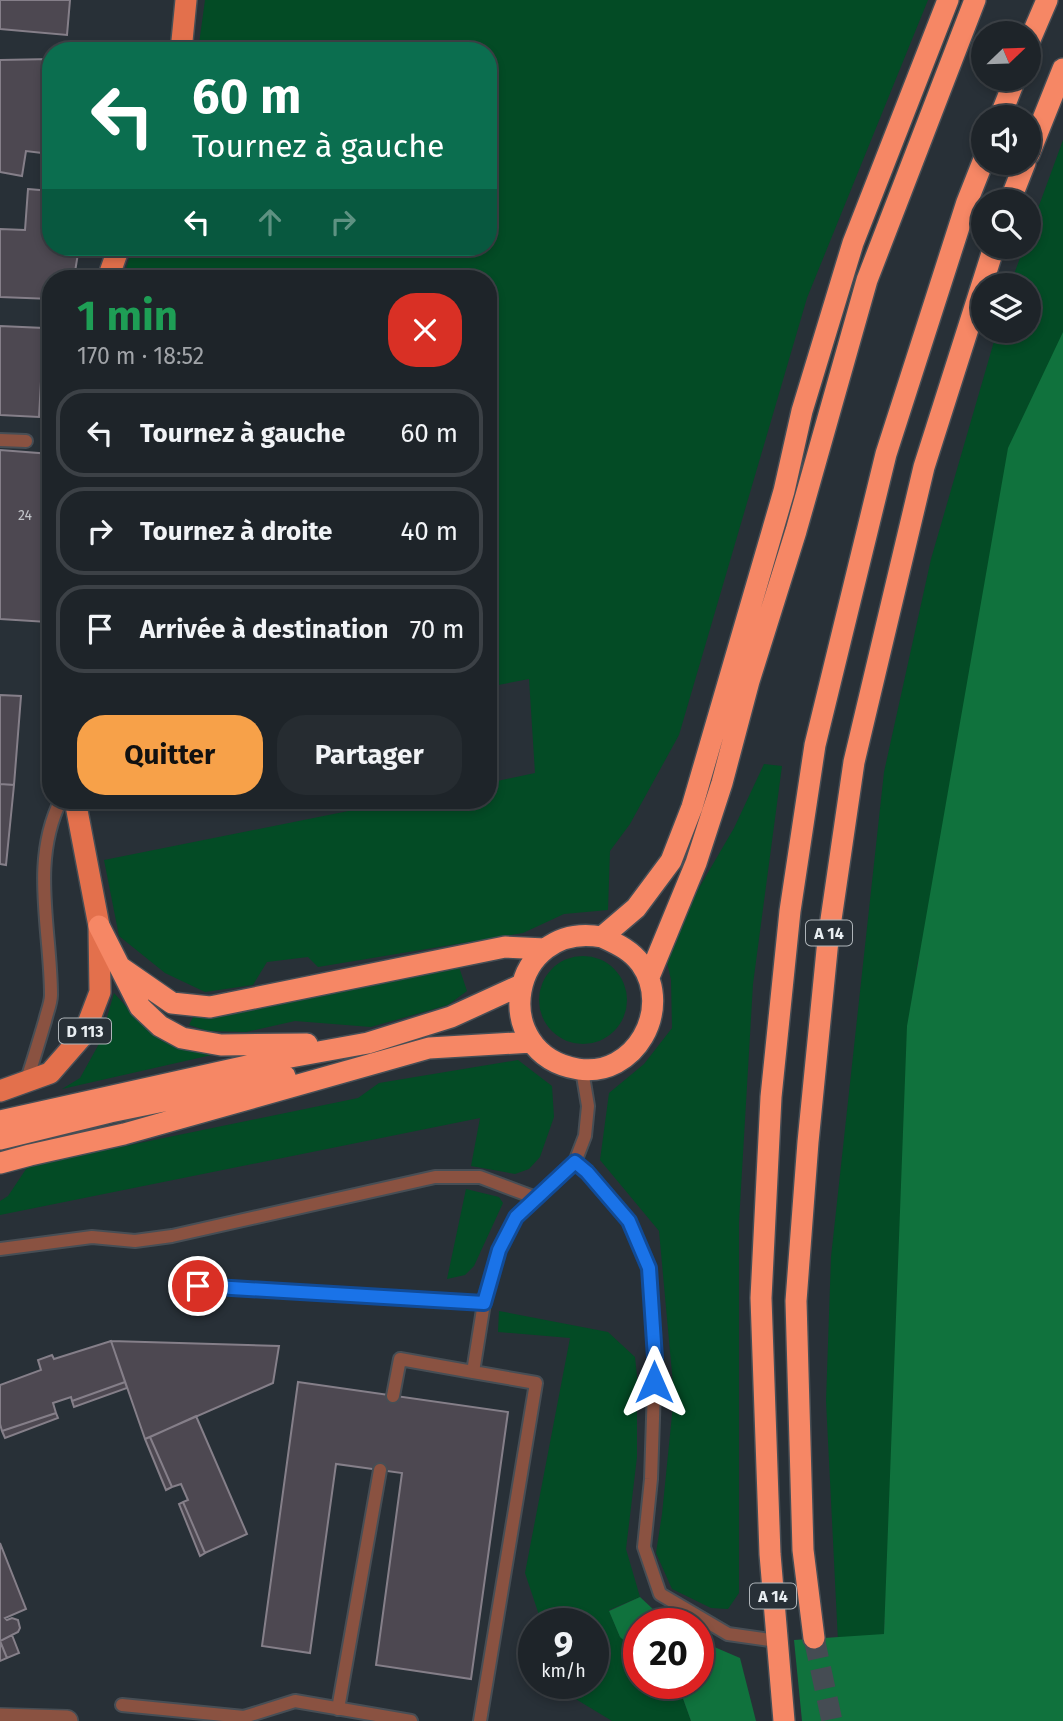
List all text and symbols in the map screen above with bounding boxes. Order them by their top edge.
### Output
north arrow [971,21,1041,91]
map controls [971,21,1041,343]
text: 60 m [192,67,301,126]
icon: left [77,70,168,161]
button: sound [971,105,1041,175]
text: Tournez à gauche [192,127,444,165]
button: search [971,189,1041,259]
icon: left [178,203,216,241]
icon: ahead [251,203,289,241]
icon: right [324,203,362,241]
button: layers [971,273,1041,343]
text: 1 min [77,291,178,341]
button: close [388,293,462,367]
text: 170 m · 18:52 [77,342,204,370]
icon: left [81,414,119,452]
text: Tournez à gauche [140,418,345,449]
text: 60 m [400,418,458,449]
house number: 24 [18,507,33,524]
icon: right [81,512,119,550]
text: Tournez à droite [140,516,332,547]
text: 40 m [400,516,458,547]
icon: arrive [81,610,119,648]
text: Arrivée à destination [140,614,389,645]
text: 70 m [410,614,465,645]
button: Quitter [77,715,263,795]
button: Partager [277,715,462,795]
road number: A 14 [806,920,852,945]
road number: D 113 [59,1018,111,1044]
pin [168,1256,228,1316]
icon: arrive [179,1267,217,1305]
position arrow [617,1345,691,1419]
road number: A 14 [750,1584,796,1608]
speed limit sign: 20 [623,1608,714,1699]
text: 9 [554,1623,573,1665]
text: km/h [541,1660,586,1682]

